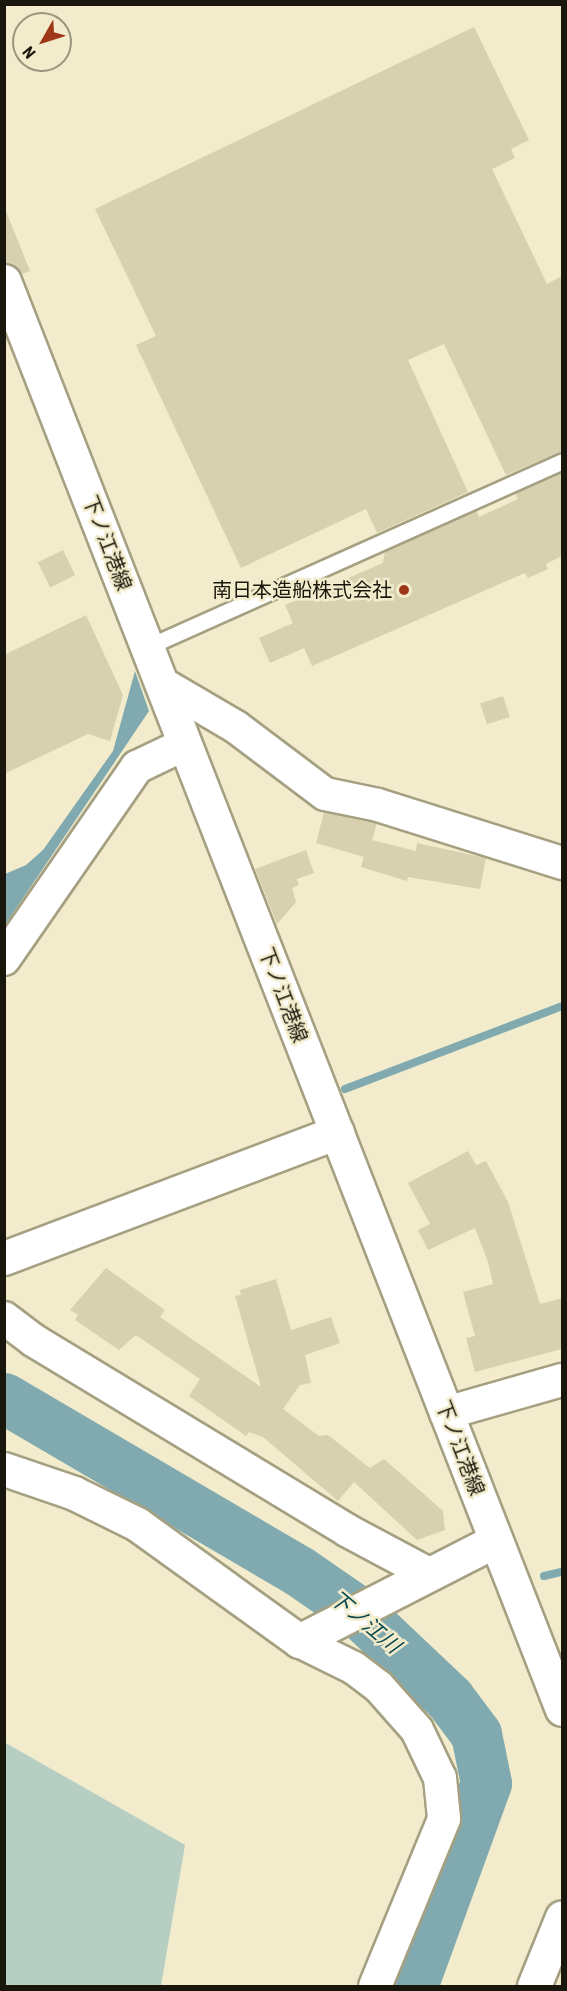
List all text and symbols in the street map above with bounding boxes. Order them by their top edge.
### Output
north arrow [12,12,72,72]
text: N [19,43,40,62]
street label: 下ノ江港線 [78,492,136,594]
place label: 南日本造船株式会社 [212,578,392,602]
marker: 南日本造船株式会社 [397,583,411,597]
street label: 下ノ江港線 [254,944,312,1046]
street label: 下ノ江港線 [431,1397,489,1499]
water label: 下ノ江川 [325,1585,405,1659]

